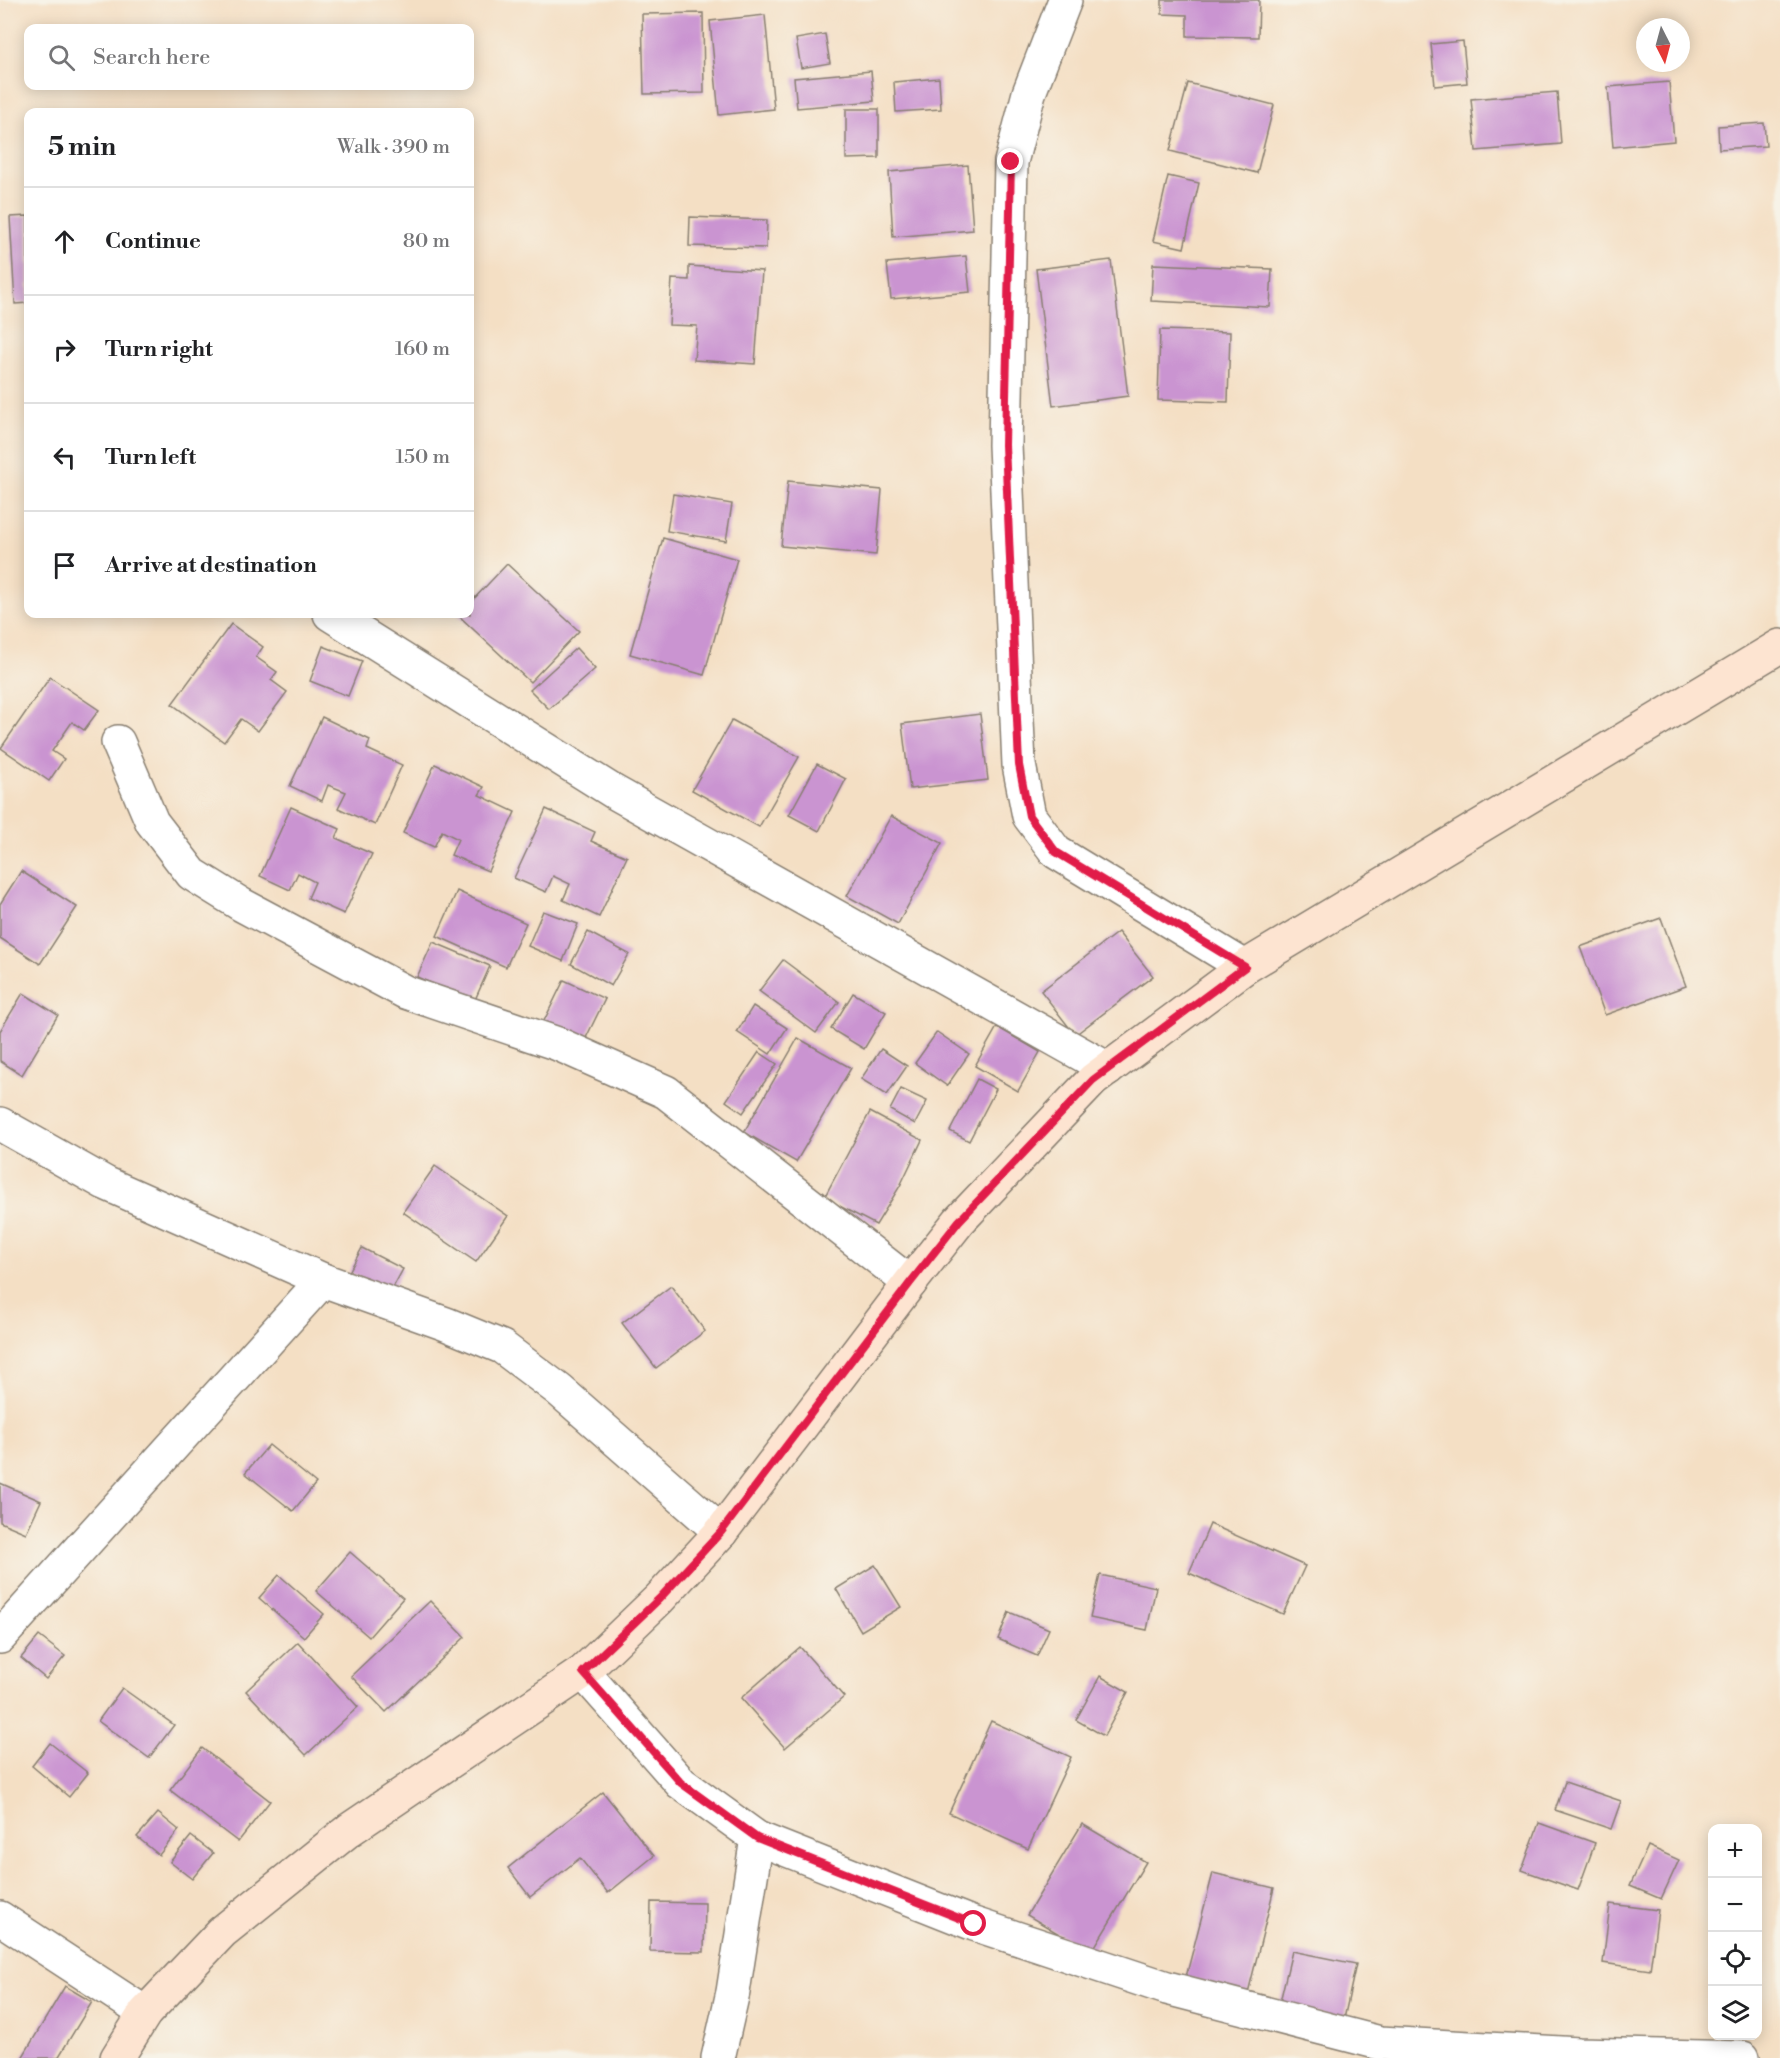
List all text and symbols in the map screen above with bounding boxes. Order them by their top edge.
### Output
north arrow [1636,18,1690,72]
search box [24,24,474,90]
icon: search [45,41,78,74]
text: Search here [93,44,210,71]
text: 5 min [48,131,116,163]
text: Walk · 390 m [337,135,450,160]
route end [997,148,1023,174]
icon: ahead [48,225,81,258]
text: Continue [105,228,201,255]
text: 80 m [403,229,450,254]
icon: right [48,333,81,366]
text: Turn right [105,336,213,363]
text: 160 m [395,337,450,362]
icon: left [48,441,81,474]
text: Turn left [105,444,196,471]
text: 150 m [395,445,450,470]
icon: arrive [48,549,81,582]
text: Arrive at destination [105,552,317,579]
map controls [1708,1824,1762,2040]
button: + [1708,1824,1762,1878]
button: − [1708,1878,1762,1932]
route start [960,1910,986,1936]
button: locate [1708,1932,1762,1986]
button: layers [1708,1986,1762,2040]

